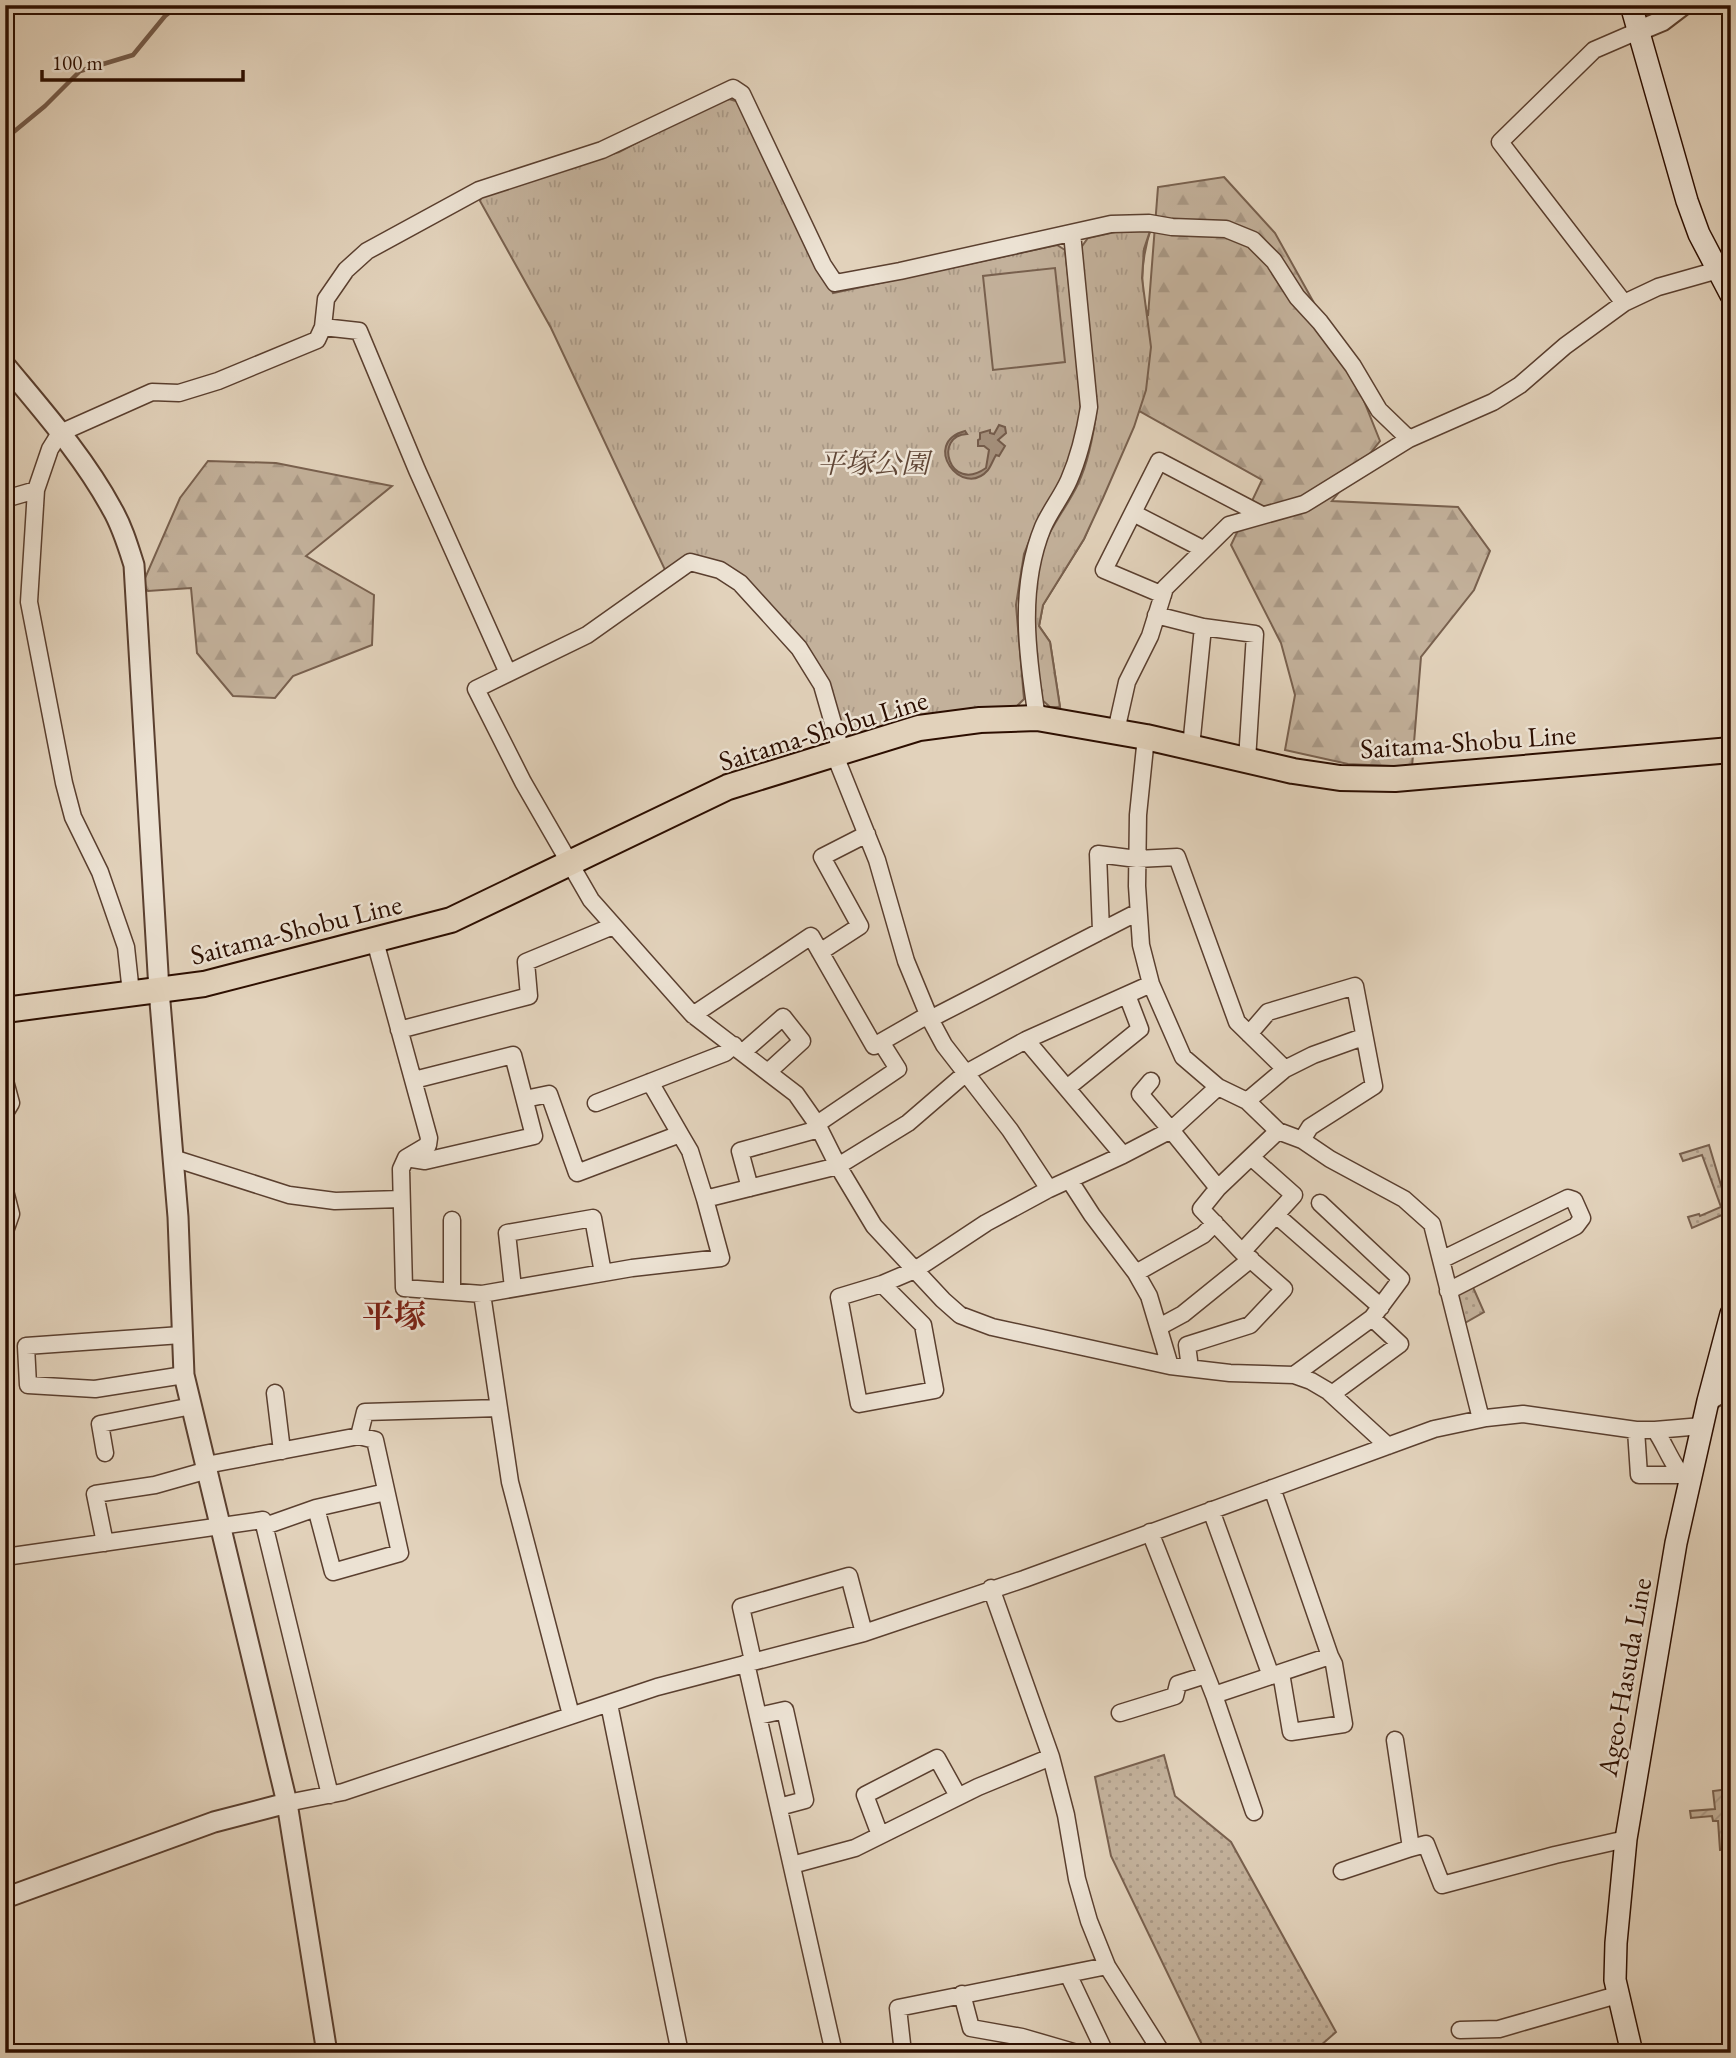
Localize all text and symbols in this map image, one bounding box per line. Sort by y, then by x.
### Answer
scale bar [42,38,243,82]
text: 100 m [52,49,103,76]
park label: 平塚公園 [817,445,933,481]
street label: Saitama-Shobu Line [714,681,932,779]
street label: Saitama-Shobu Line [1359,715,1577,767]
street label: Saitama-Shobu Line [187,885,406,973]
district label: 平塚 [362,1295,426,1337]
street label: Ageo-Hasuda Line [1589,1575,1659,1780]

